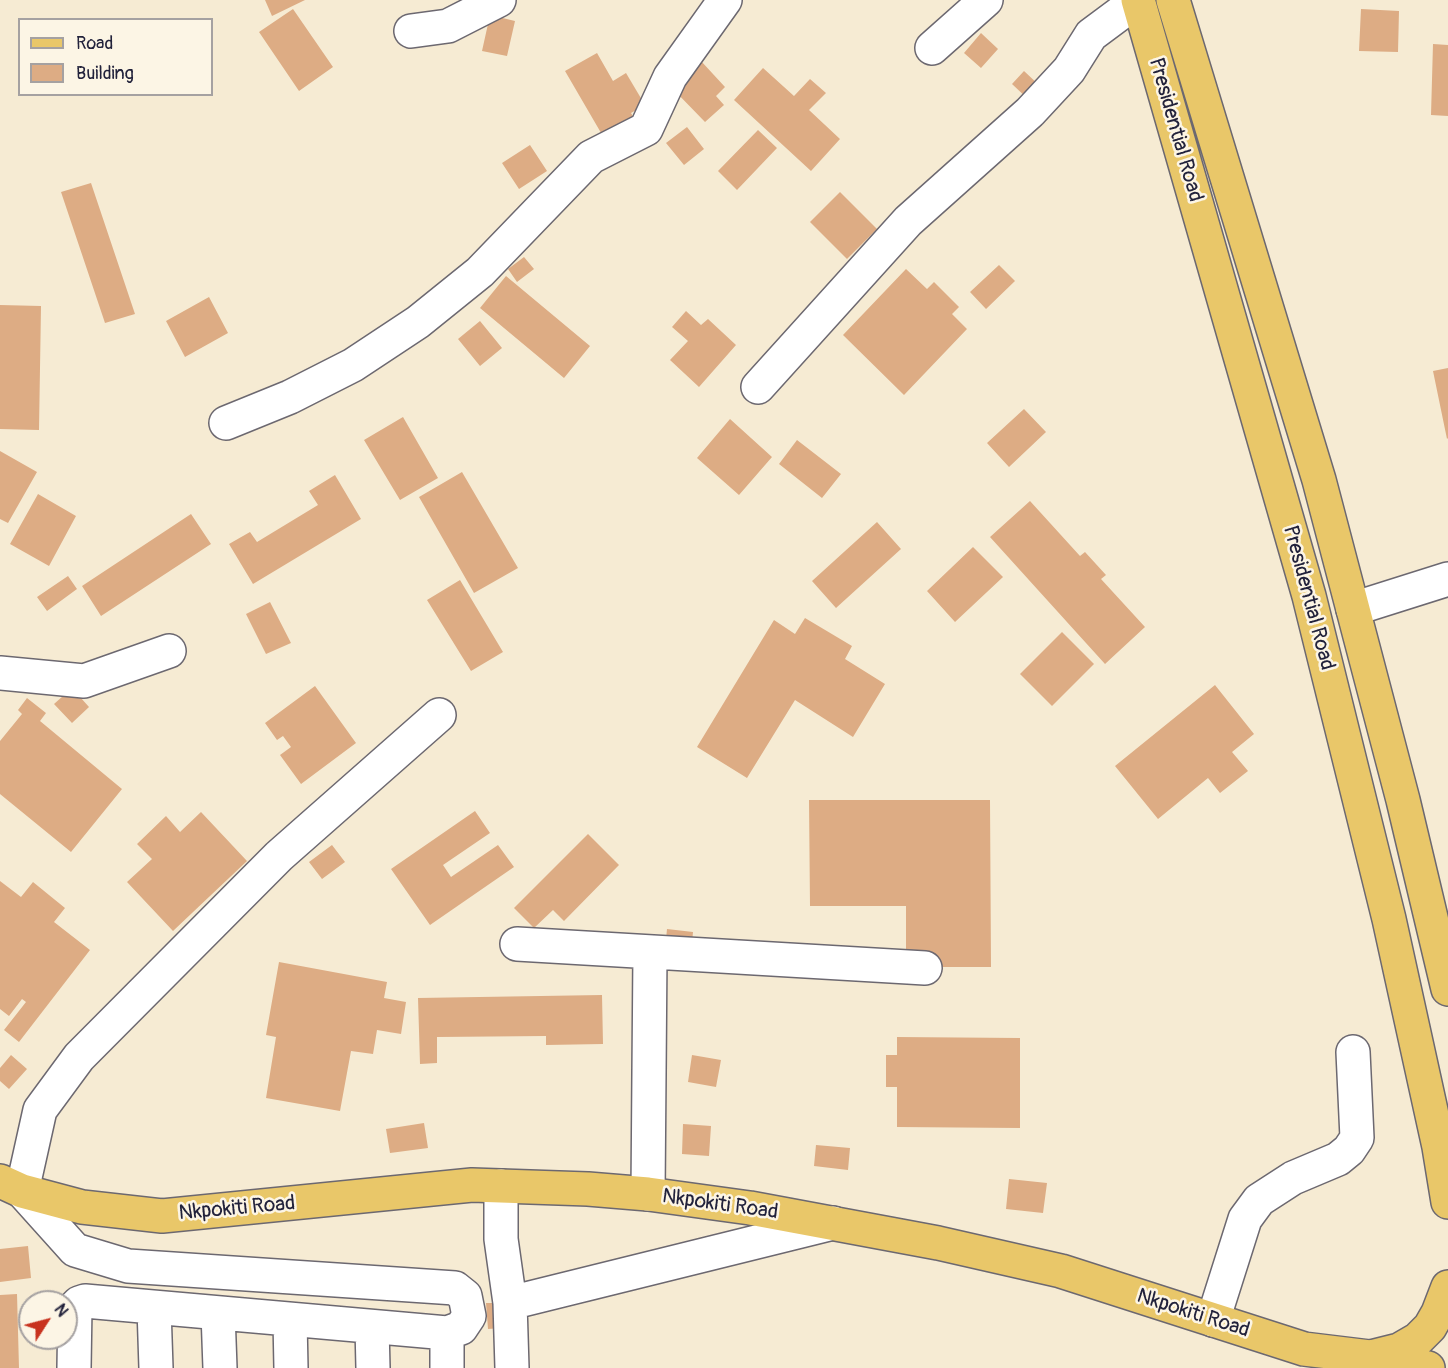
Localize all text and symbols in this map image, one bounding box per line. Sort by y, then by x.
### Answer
legend [18,18,213,96]
text: Road [76,32,113,55]
street label: Presidential Road [1142,55,1208,205]
text: Building [76,62,134,85]
street label: Presidential Road [1277,523,1339,673]
street label: Nkpokiti Road [660,1184,780,1226]
street label: Nkpokiti Road [178,1191,296,1227]
street label: Nkpokiti Road [1134,1284,1252,1344]
north arrow [18,1290,78,1350]
text: N [50,1300,72,1321]

